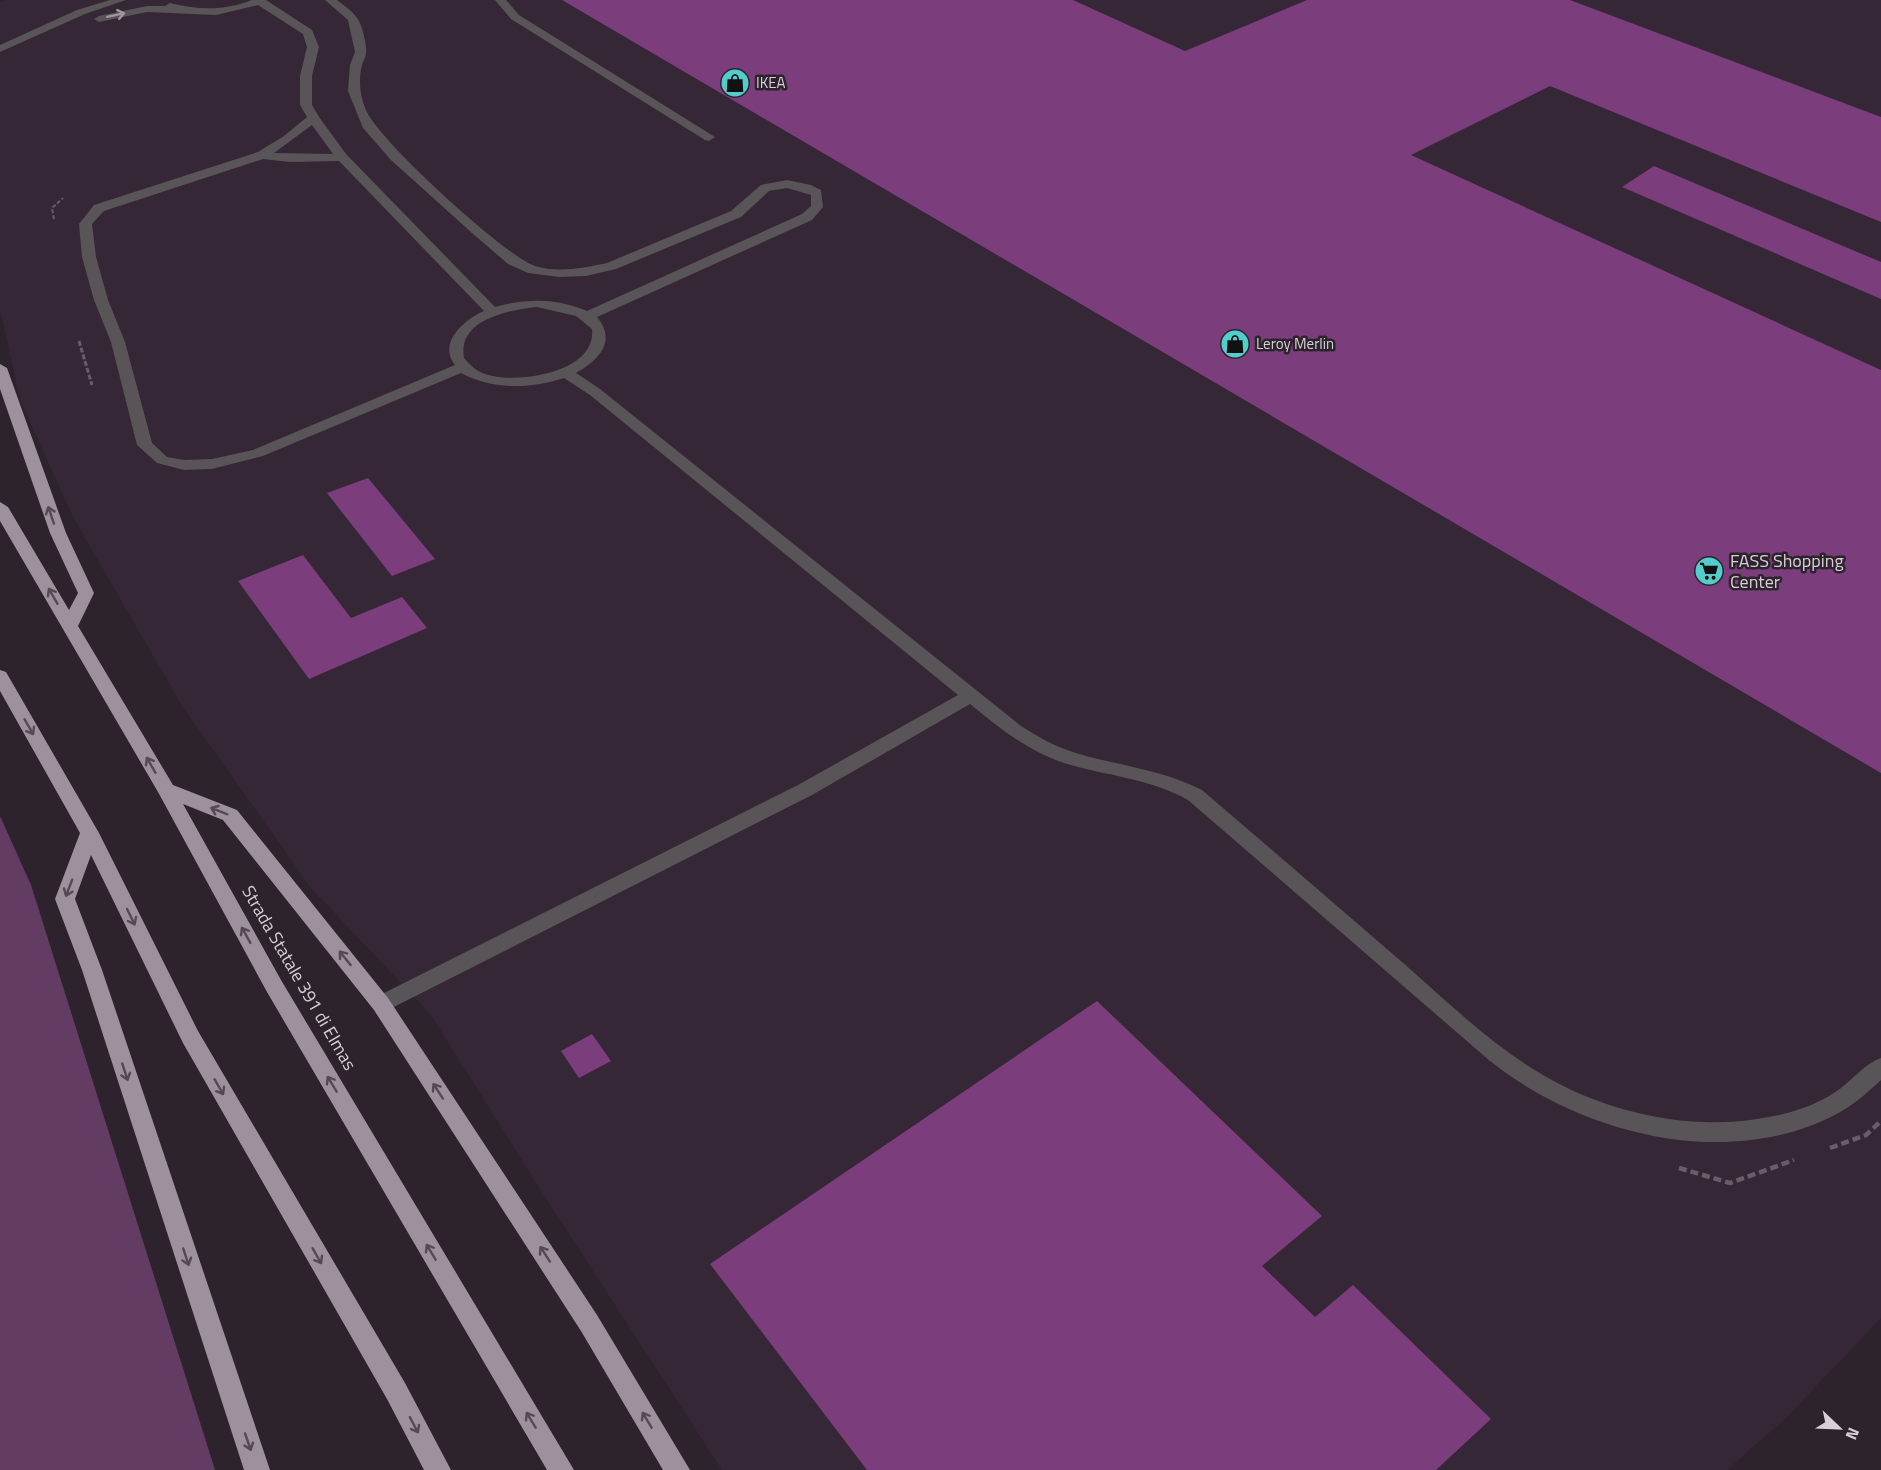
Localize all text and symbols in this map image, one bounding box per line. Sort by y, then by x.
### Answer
one-way arrow [106,8,125,20]
shop icon: IKEA [719,67,751,99]
place label: IKEA [756,71,786,94]
shop icon: Leroy Merlin [1219,328,1251,360]
place label: Leroy Merlin [1256,332,1334,355]
one-way arrow [45,506,56,525]
place label: FASS Shopping Center [1730,547,1844,595]
supermarket icon: FASS Shopping Center [1693,555,1725,587]
one-way arrow [46,588,58,605]
one-way arrow [23,718,35,735]
one-way arrow [145,757,157,774]
one-way arrow [210,805,229,816]
one-way arrow [63,878,74,897]
street label: Strada Statale 391 di Elmas [235,880,363,1075]
one-way arrow [126,908,138,926]
one-way arrow [240,927,252,944]
one-way arrow [338,951,351,967]
one-way arrow [120,1062,131,1081]
one-way arrow [326,1076,338,1093]
one-way arrow [214,1078,226,1095]
one-way arrow [432,1082,445,1099]
one-way arrow [425,1244,437,1261]
one-way arrow [538,1246,550,1263]
one-way arrow [181,1247,192,1266]
one-way arrow [312,1247,324,1264]
north arrow [1809,1398,1869,1458]
one-way arrow [524,1412,536,1429]
one-way arrow [641,1412,653,1429]
one-way arrow [408,1416,420,1433]
text: N [1840,1424,1866,1444]
one-way arrow [243,1432,254,1451]

